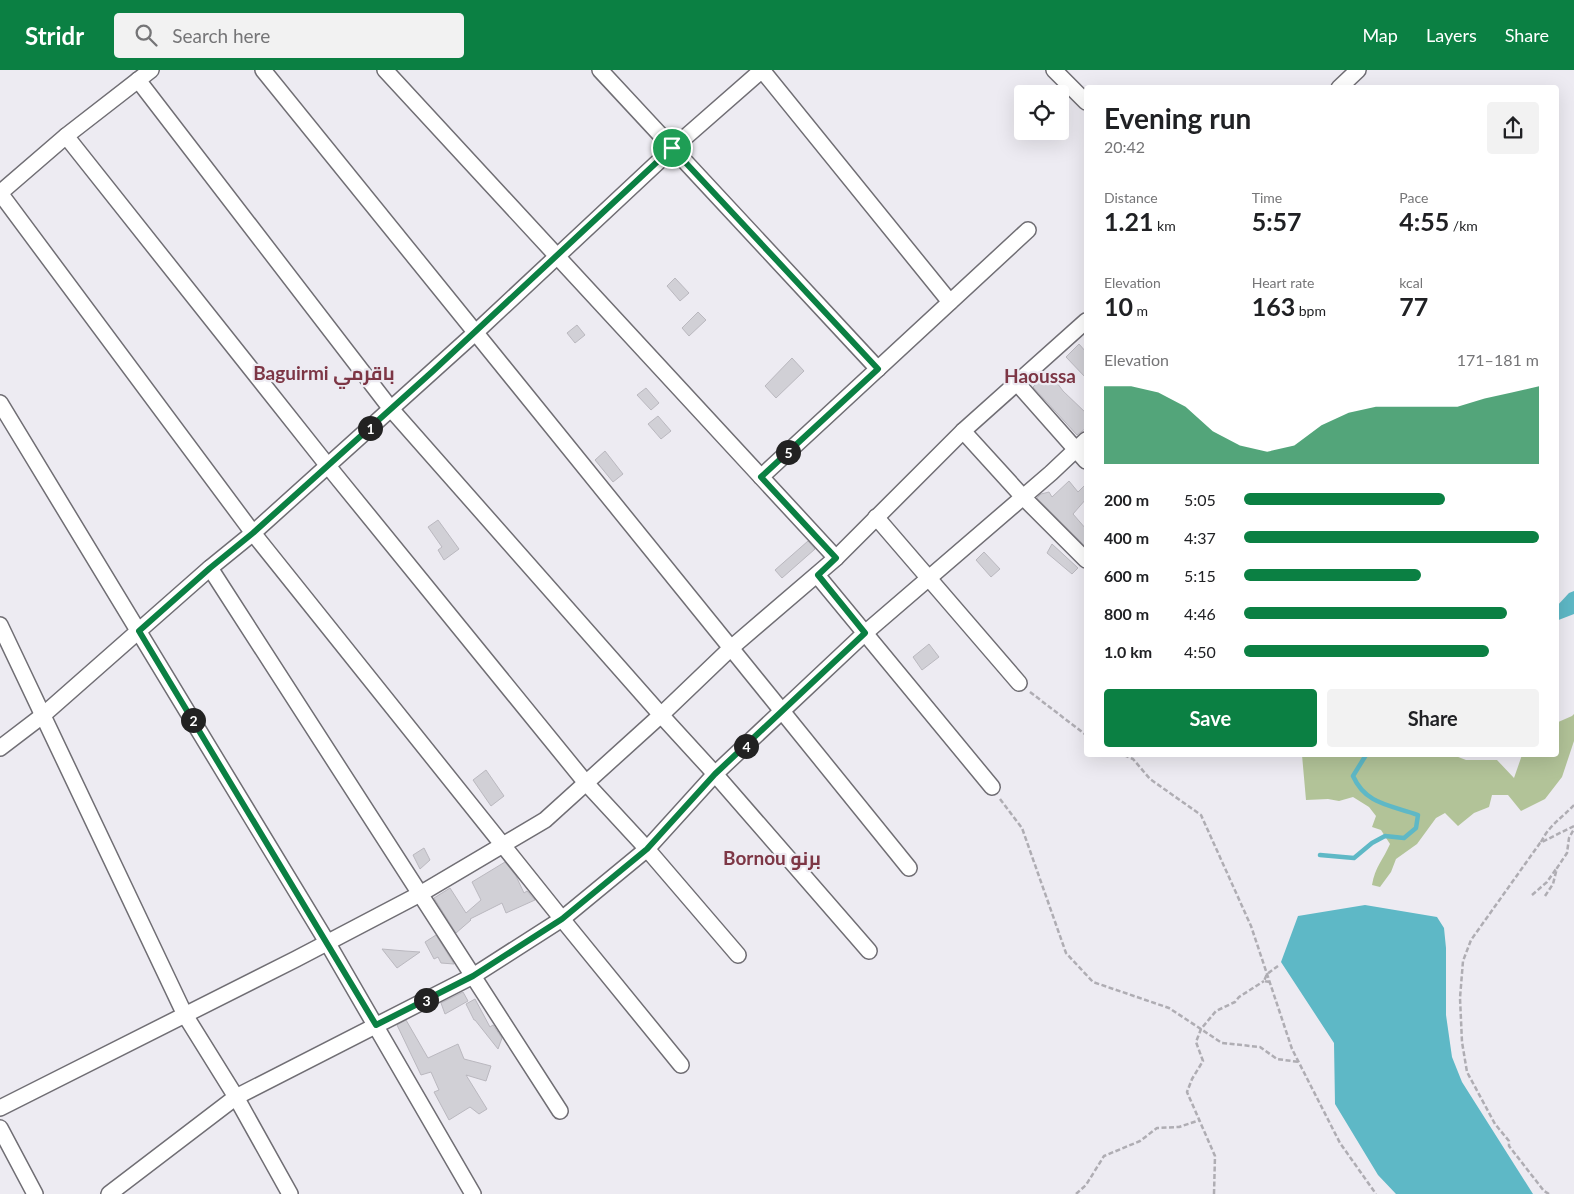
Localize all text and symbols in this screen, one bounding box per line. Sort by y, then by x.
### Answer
search box [114,13,464,58]
text: Stridr [25,21,84,50]
icon: search [132,21,160,49]
text: Search here [172,24,270,47]
text: Map [1362,24,1398,46]
text: Layers [1426,24,1477,46]
text: Share [1505,24,1549,46]
map controls [1014,85,1069,140]
button: locate [1014,85,1069,140]
text: Evening run [1104,101,1251,135]
button: share [1487,102,1539,154]
pin [651,127,693,169]
icon: arrive [658,134,686,162]
text: 20:42 [1104,137,1145,156]
text: Distance [1104,189,1158,206]
text: Time [1252,189,1282,206]
text: Pace [1399,189,1428,206]
text: 1.21 [1104,206,1153,236]
text: 5:57 [1252,206,1302,236]
text: 4:55 [1399,206,1449,236]
text: km [1153,217,1176,234]
text: /km [1449,217,1478,234]
text: Elevation [1104,274,1161,291]
text: Heart rate [1252,274,1314,291]
text: kcal [1399,274,1423,291]
text: 10 [1104,291,1133,321]
text: 163 [1252,291,1295,321]
text: 77 [1399,291,1428,321]
text: m [1133,302,1148,319]
text: bpm [1295,302,1326,319]
text: Elevation [1104,350,1169,369]
text: 171–181 m [1457,350,1539,369]
district label: Baguirmi باقرمي [253,361,395,389]
district label: Haoussa [1004,364,1076,387]
pin: 1 [358,416,382,440]
text: 1 [366,420,375,437]
pin: 5 [776,440,800,464]
text: 5 [784,444,793,461]
text: 200 m [1104,490,1149,509]
text: 5:05 [1184,490,1216,509]
text: 400 m [1104,528,1149,547]
text: 4:37 [1184,528,1216,547]
text: 600 m [1104,566,1149,585]
text: 5:15 [1184,566,1216,585]
text: 800 m [1104,604,1149,623]
text: 4:46 [1184,604,1216,623]
text: 1.0 km [1104,642,1152,661]
text: 4:50 [1184,642,1216,661]
button: Save [1104,689,1317,747]
button: Share [1327,689,1539,747]
pin: 2 [180,708,206,732]
text: 2 [189,712,198,729]
pin: 4 [734,734,758,758]
text: 4 [742,738,751,755]
district label: Bornou برنو [723,846,821,870]
pin: 3 [414,988,438,1012]
text: 3 [422,992,431,1009]

